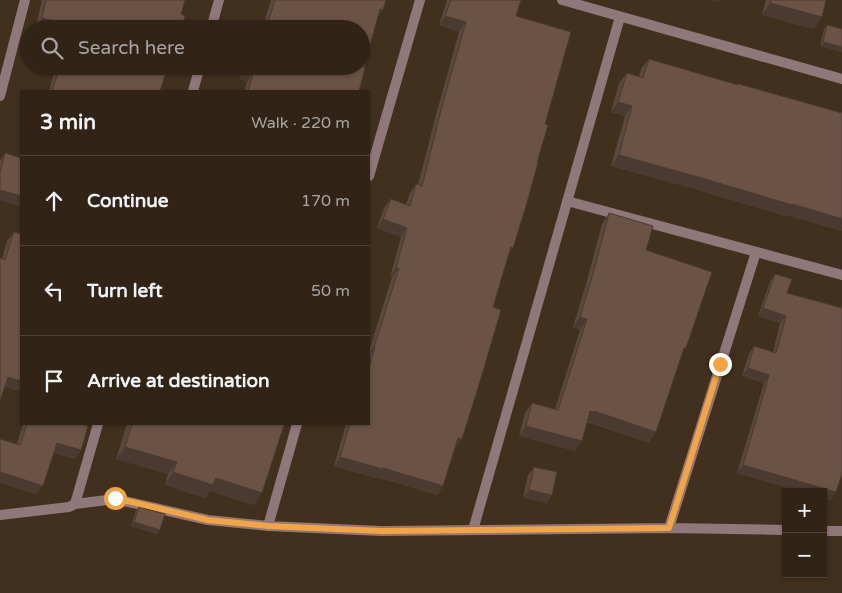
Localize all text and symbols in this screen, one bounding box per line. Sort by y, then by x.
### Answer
search box [20,20,370,75]
icon: search [38,34,66,62]
text: Search here [78,37,185,59]
text: 3 min [40,110,96,135]
text: Walk · 220 m [251,113,350,133]
icon: ahead [40,187,68,215]
text: Continue [87,190,169,212]
text: 170 m [301,191,350,211]
icon: left [40,277,68,305]
text: Turn left [87,280,163,302]
text: 50 m [311,281,350,301]
route end [709,353,732,376]
icon: arrive [40,367,68,395]
text: Arrive at destination [87,370,270,392]
route start [104,487,127,510]
map controls [782,488,827,578]
button: + [782,488,827,533]
button: − [782,533,827,578]

